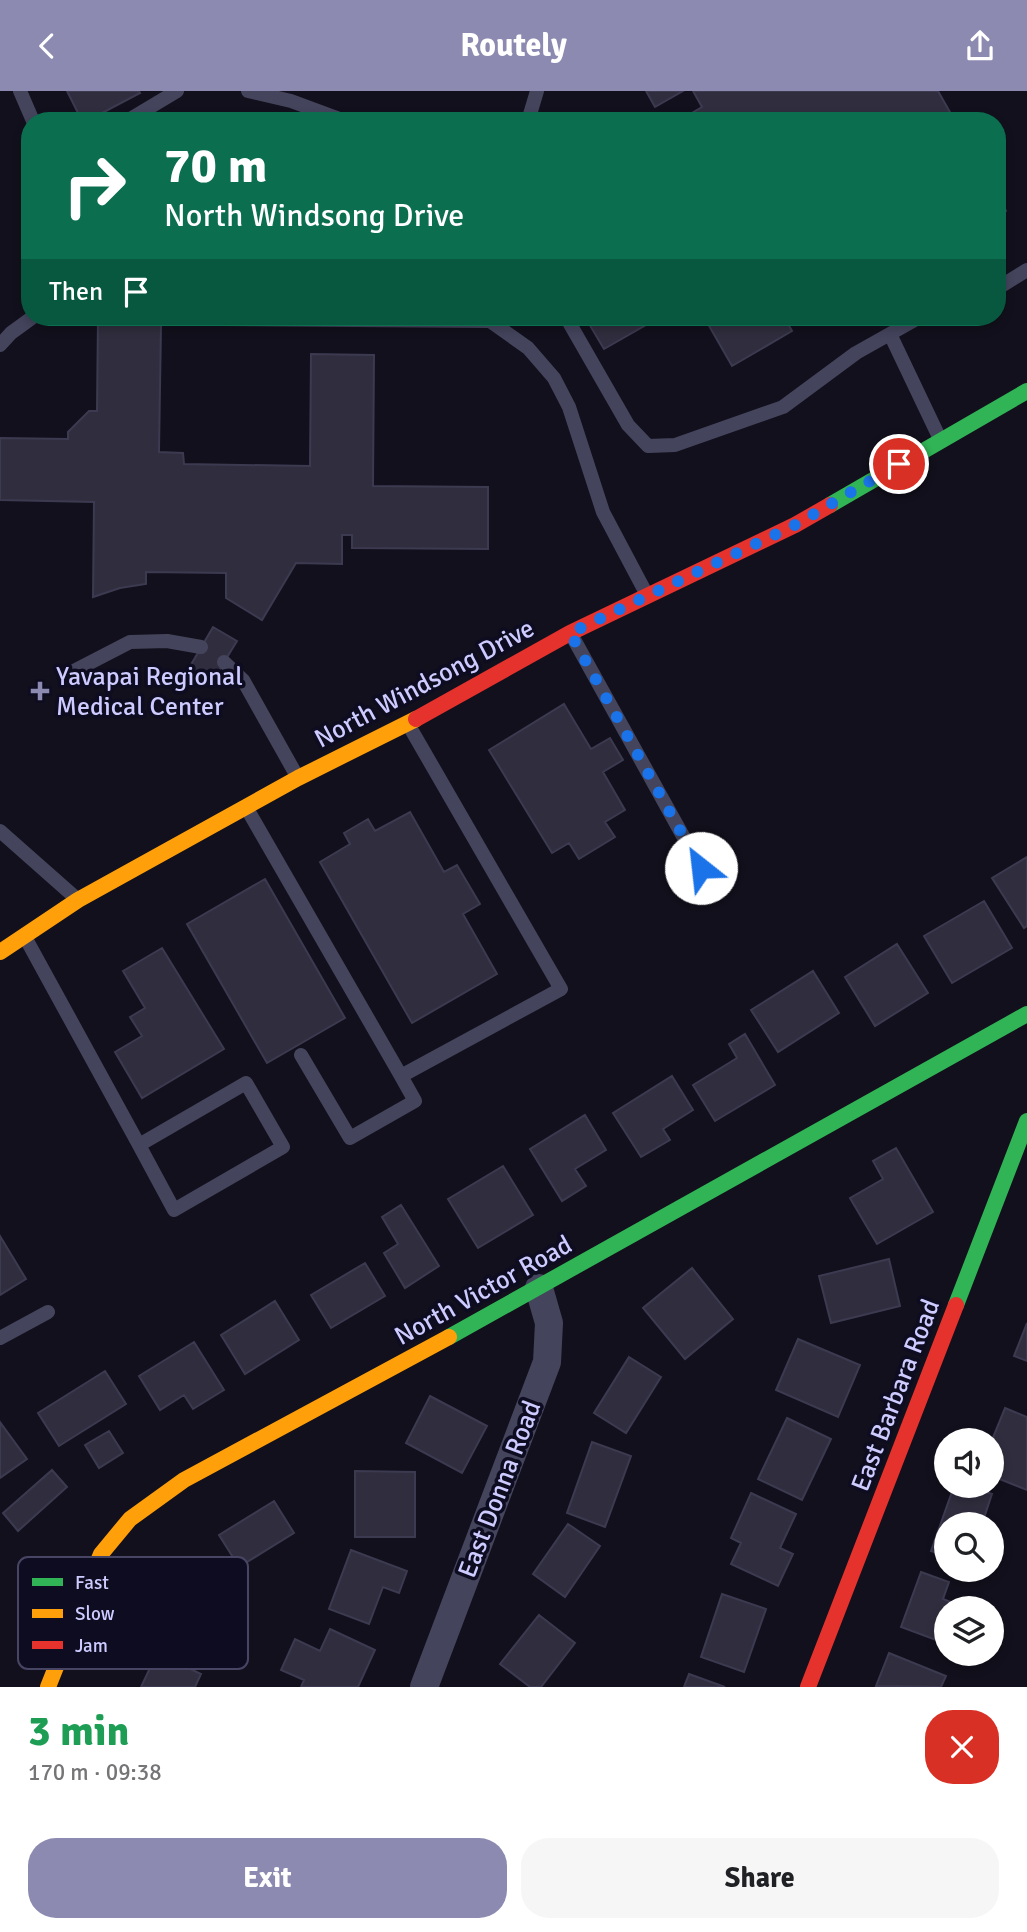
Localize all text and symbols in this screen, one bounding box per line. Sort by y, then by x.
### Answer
text: Routely [460,26,567,65]
icon: back [28,27,66,65]
icon: share [961,27,999,65]
text: 70 m [164,136,267,196]
icon: right [49,140,140,231]
text: North Windsong Drive [164,196,464,235]
icon: arrive [117,273,155,311]
text: Then [49,276,103,308]
pin [869,434,929,494]
icon: arrive [880,445,918,483]
street label: North Windsong Drive [309,612,540,755]
place label: Yavapai Regional Medical Center [56,661,243,723]
marker: Yavapai Regional Medical Center [30,681,50,701]
position arrow [664,831,738,905]
street label: North Victor Road [389,1229,578,1353]
street label: East Barbara Road [845,1295,947,1496]
street label: East Donna Road [451,1396,548,1582]
map controls [934,1428,1004,1666]
button: sound [934,1428,1004,1498]
button: search [934,1512,1004,1582]
legend [18,1557,248,1669]
text: Fast [75,1571,109,1595]
button: layers [934,1596,1004,1666]
text: Slow [75,1602,115,1626]
text: Jam [75,1634,108,1658]
text: 3 min [28,1706,129,1757]
button: close [925,1710,999,1784]
text: 170 m · 09:38 [28,1758,162,1787]
button: Exit [28,1838,507,1918]
button: Share [521,1838,999,1918]

